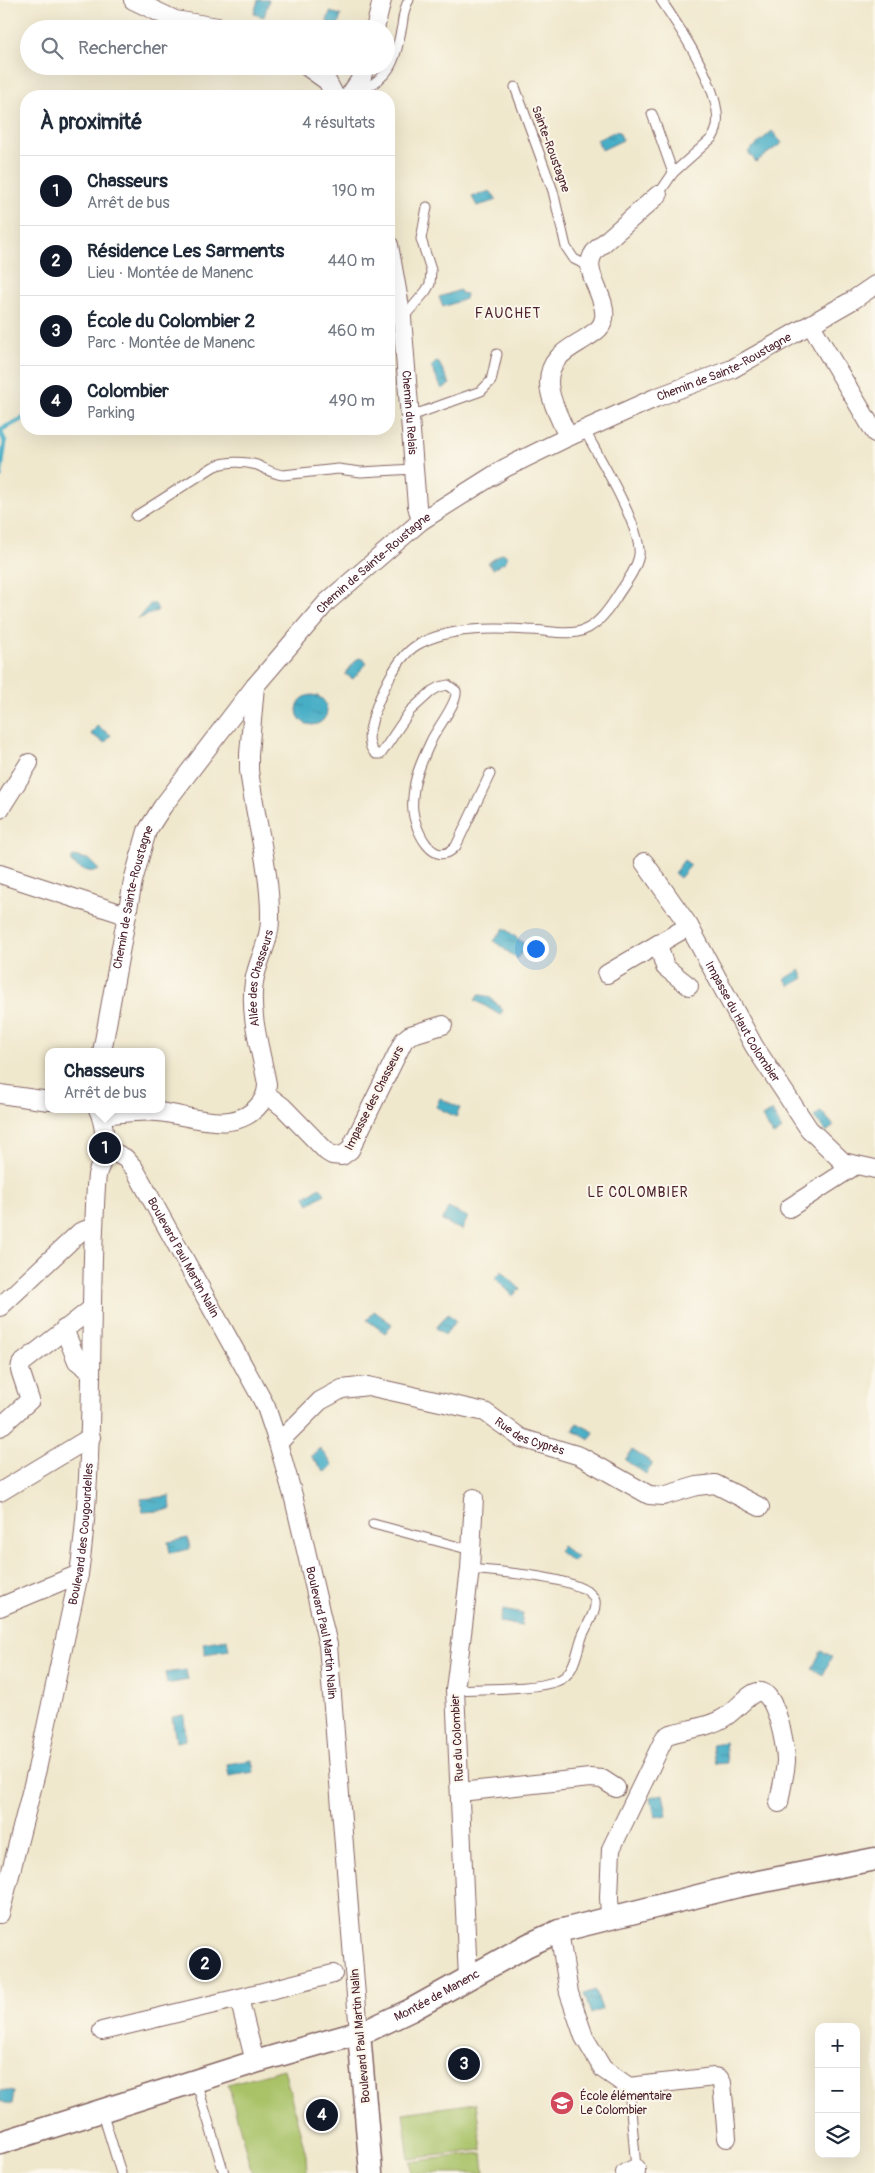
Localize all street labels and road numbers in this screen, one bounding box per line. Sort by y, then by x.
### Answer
street label: Sainte-Roustagne [528,104,573,195]
street label: Chemin de Sainte-Roustagne [655,330,794,405]
street label: Chemin du Relais [398,370,420,456]
street label: Chemin de Sainte-Roustagne [313,510,434,617]
street label: Chemin de Sainte-Roustagne [110,822,157,970]
street label: Allée des Chasseurs [246,928,277,1028]
street label: Impasse du Haut Colombier [702,959,783,1086]
street label: Impasse des Chasseurs [342,1043,408,1153]
street label: Boulevard Paul Martin Nalin [144,1195,222,1320]
street label: Rue des Cyprès [491,1414,567,1459]
street label: Boulevard des Cougourdelles [65,1462,97,1607]
street label: Boulevard Paul Martin Nalin [302,1565,339,1700]
street label: Rue du Colombier [448,1693,467,1782]
street label: Montée de Manenc [392,1966,482,2025]
street label: Boulevard Paul Martin Nalin [347,1968,374,2104]

